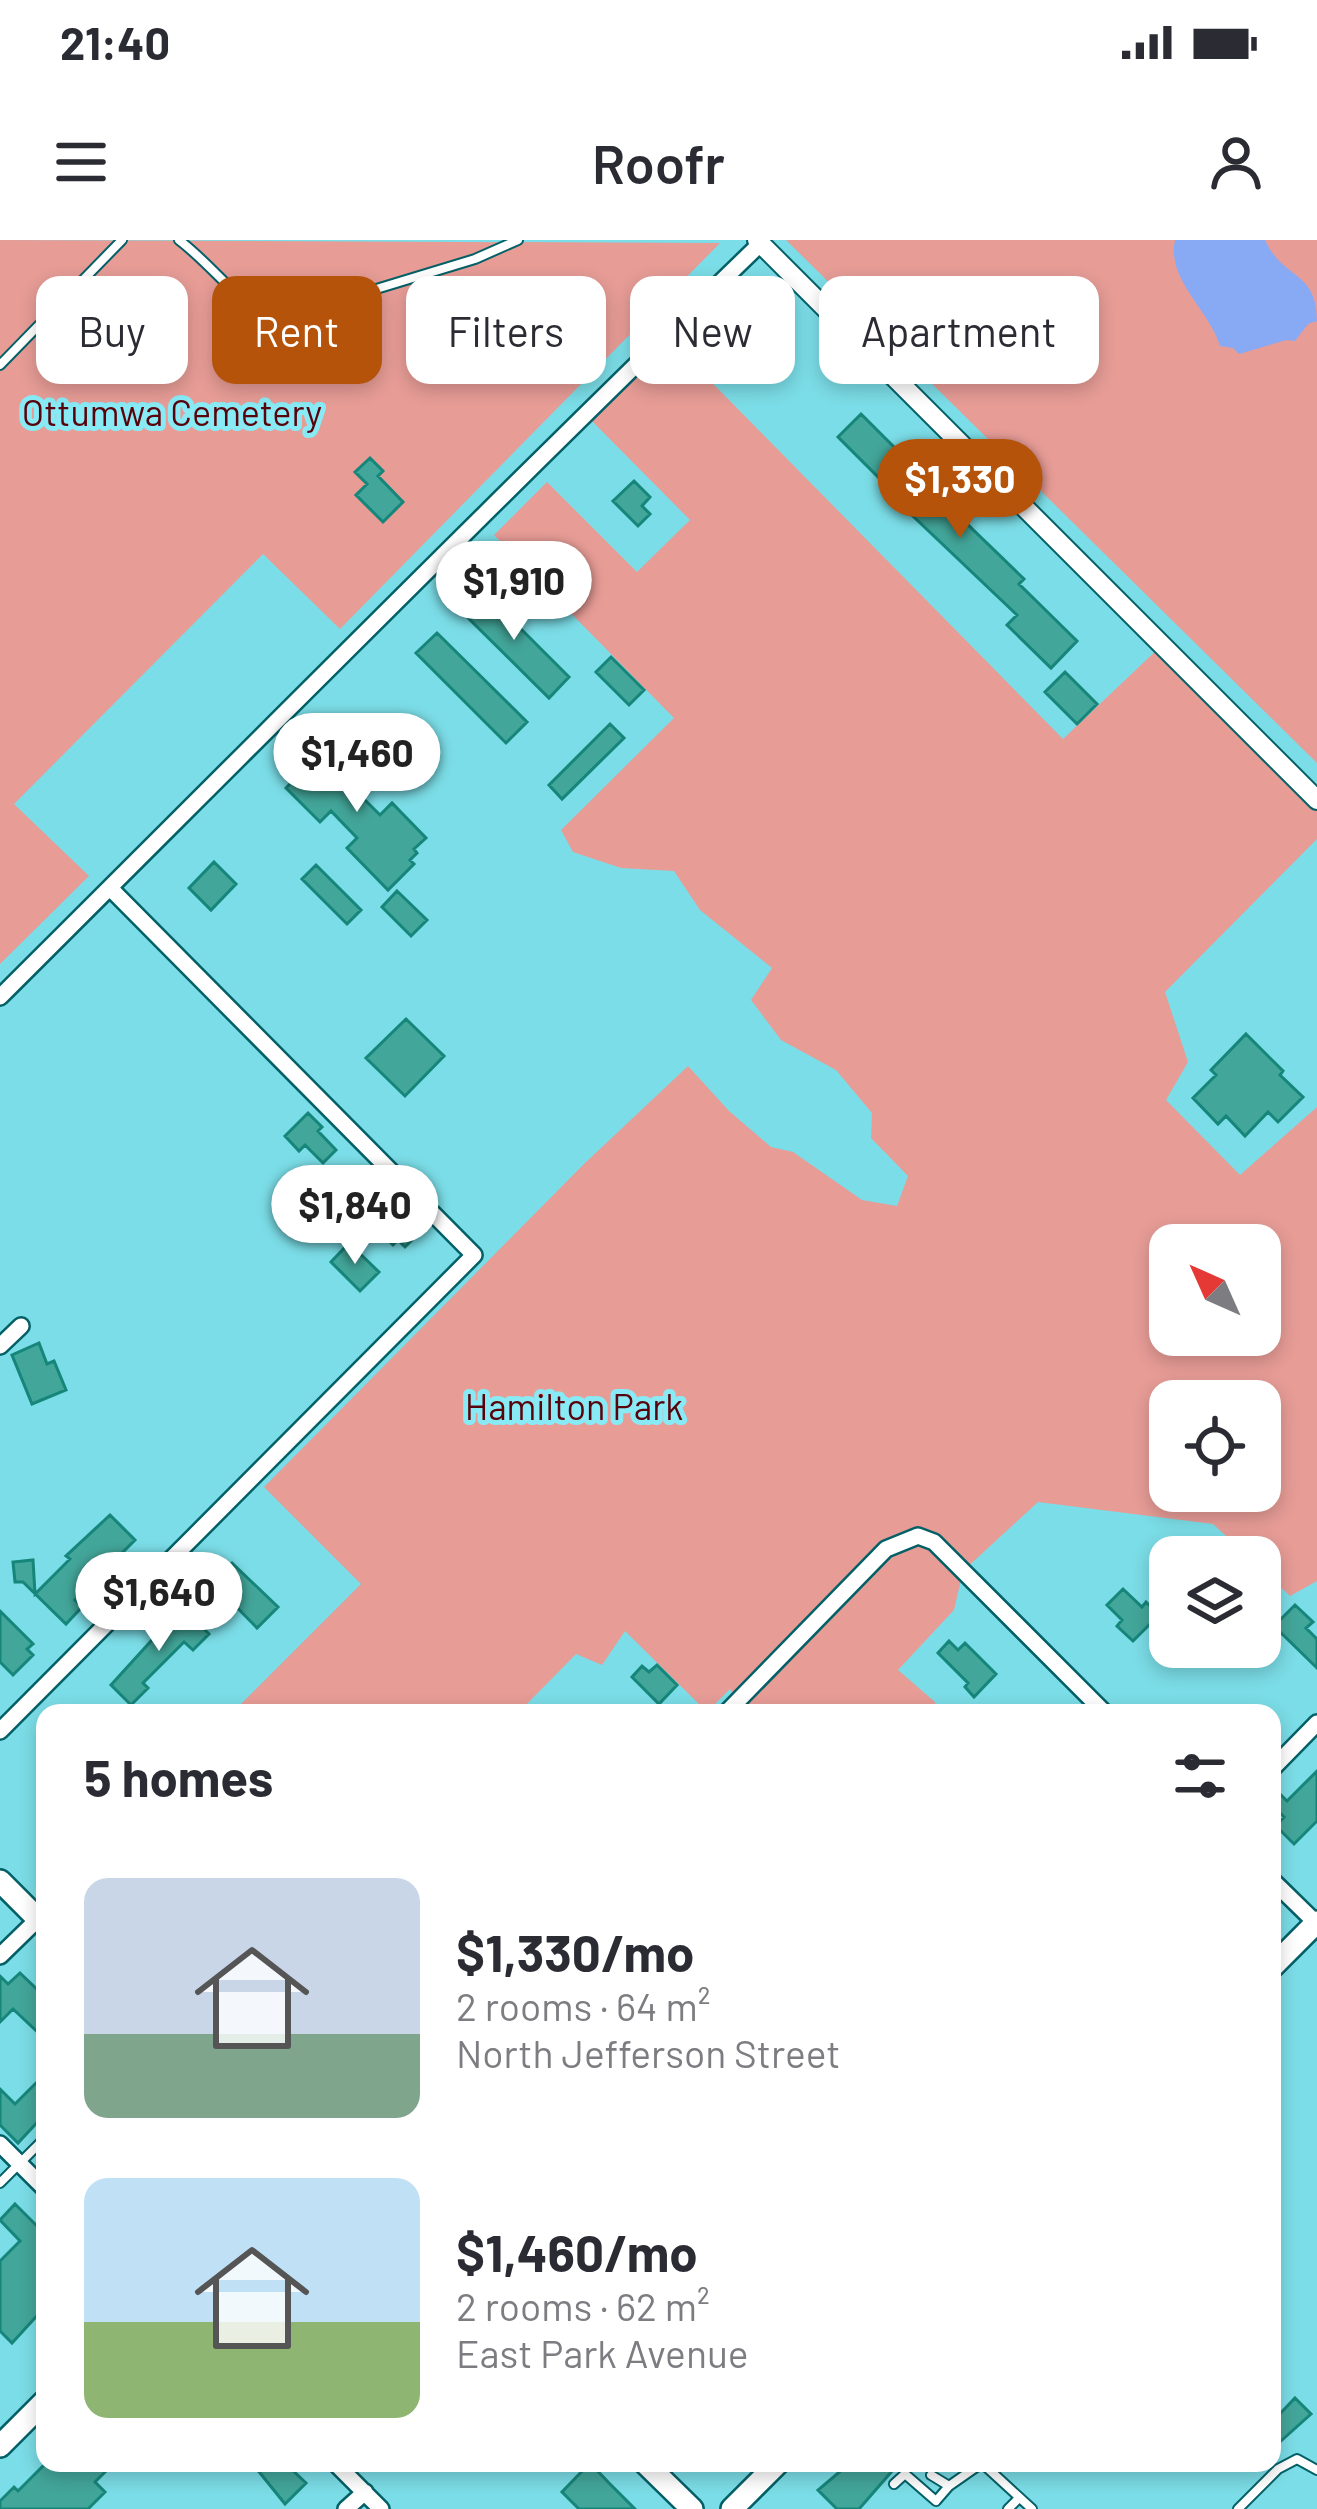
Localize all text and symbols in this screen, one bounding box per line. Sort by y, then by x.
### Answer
text: 21:40 [60,15,170,69]
icon: menu [48,129,114,195]
icon: person [1203,129,1269,195]
text: Roofr [592,130,725,195]
chip: Buy [36,276,188,384]
chip: Rent [212,276,382,384]
chip: Filters [406,276,606,384]
chip: New [630,276,795,384]
chip: Apartment [819,276,1099,384]
park label: Ottumwa Cemetery [22,390,322,433]
pin: $1,330 [862,439,1058,541]
text: $1,330 [905,454,1015,501]
pin: $1,910 [416,541,612,643]
text: $1,910 [463,556,565,603]
pin: $1,460 [259,713,455,815]
text: $1,460 [300,728,414,775]
pin: $1,840 [257,1165,453,1267]
text: $1,840 [298,1180,412,1227]
north arrow [1149,1224,1281,1356]
map controls [1149,1224,1281,1668]
button: locate [1149,1380,1281,1512]
park label: Hamilton Park [465,1384,683,1427]
button: layers [1149,1536,1281,1668]
pin: $1,640 [61,1552,257,1654]
text: $1,640 [102,1567,216,1614]
icon: filters [1167,1743,1233,1809]
text: 5 homes [84,1746,273,1807]
text: $1,330/mo [456,1921,694,1982]
icon: home [180,1926,324,2070]
text: 2 rooms · 64 m² [456,1982,710,2029]
text: North Jefferson Street [456,2029,841,2076]
text: $1,460/mo [456,2221,698,2282]
icon: home [180,2226,324,2370]
text: 2 rooms · 62 m² [456,2282,710,2329]
text: East Park Avenue [456,2329,749,2376]

